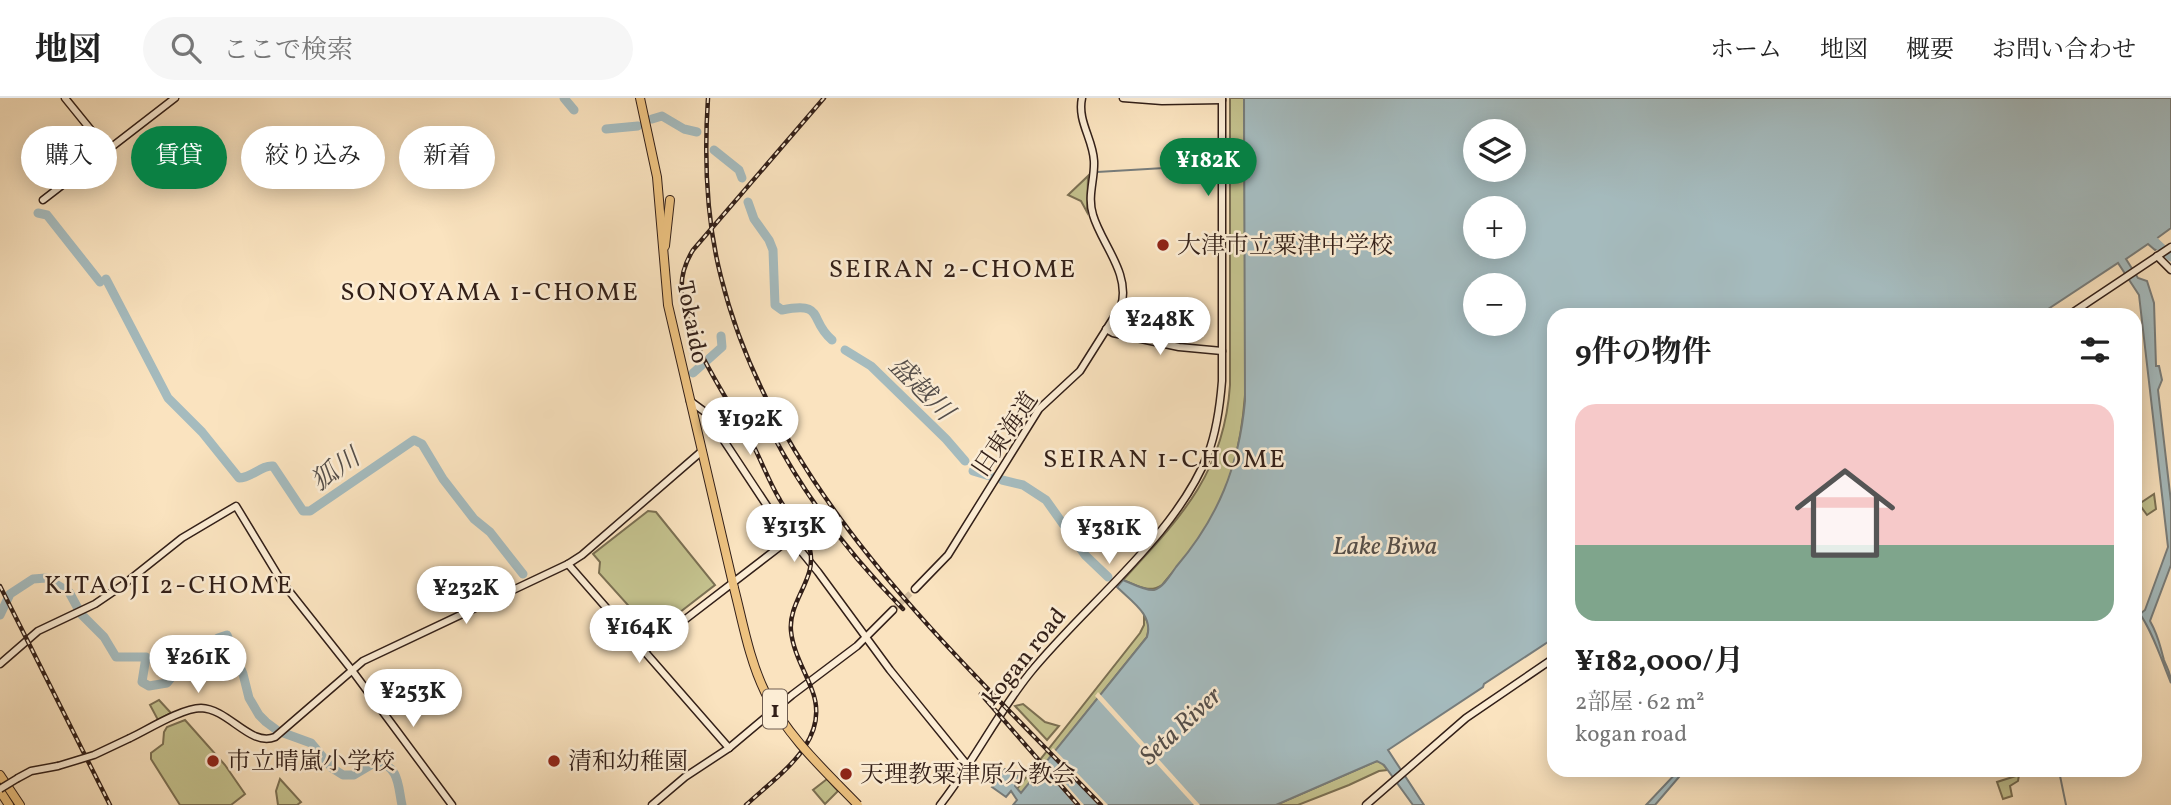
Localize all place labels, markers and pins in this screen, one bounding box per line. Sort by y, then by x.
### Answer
pin: ¥182K [1159,139,1257,198]
place label: 大津市立粟津中学校 [1177,230,1393,264]
marker: 大津市立粟津中学校 [1155,237,1171,253]
pin: ¥248K [1111,298,1209,357]
pin: ¥192K [701,398,799,457]
pin: ¥313K [745,504,843,564]
pin: ¥381K [1060,506,1158,566]
pin: ¥232K [417,566,515,626]
pin: ¥164K [590,606,688,665]
pin: ¥261K [149,636,247,695]
pin: ¥253K [364,670,462,729]
place label: 市立晴嵐小学校 [227,746,395,780]
place label: 清和幼稚園 [568,746,688,780]
marker: 市立晴嵐小学校 [205,753,221,769]
marker: 清和幼稚園 [546,753,562,769]
place label: 天理教粟津原分教会 [860,759,1076,793]
marker: 天理教粟津原分教会 [838,766,854,782]

